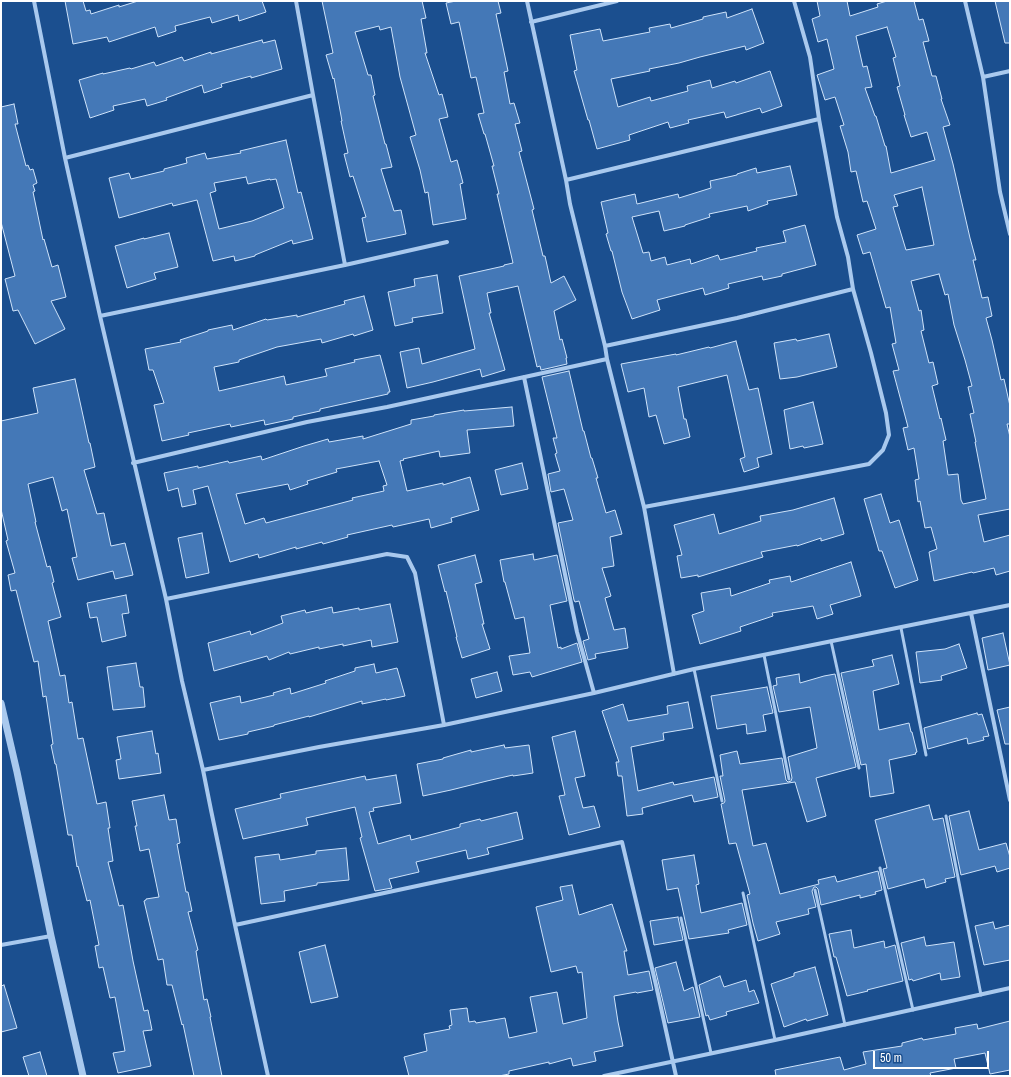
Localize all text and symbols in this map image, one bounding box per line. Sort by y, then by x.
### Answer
scale bar [875,1043,991,1069]
text: 50 m [880,1050,902,1066]

